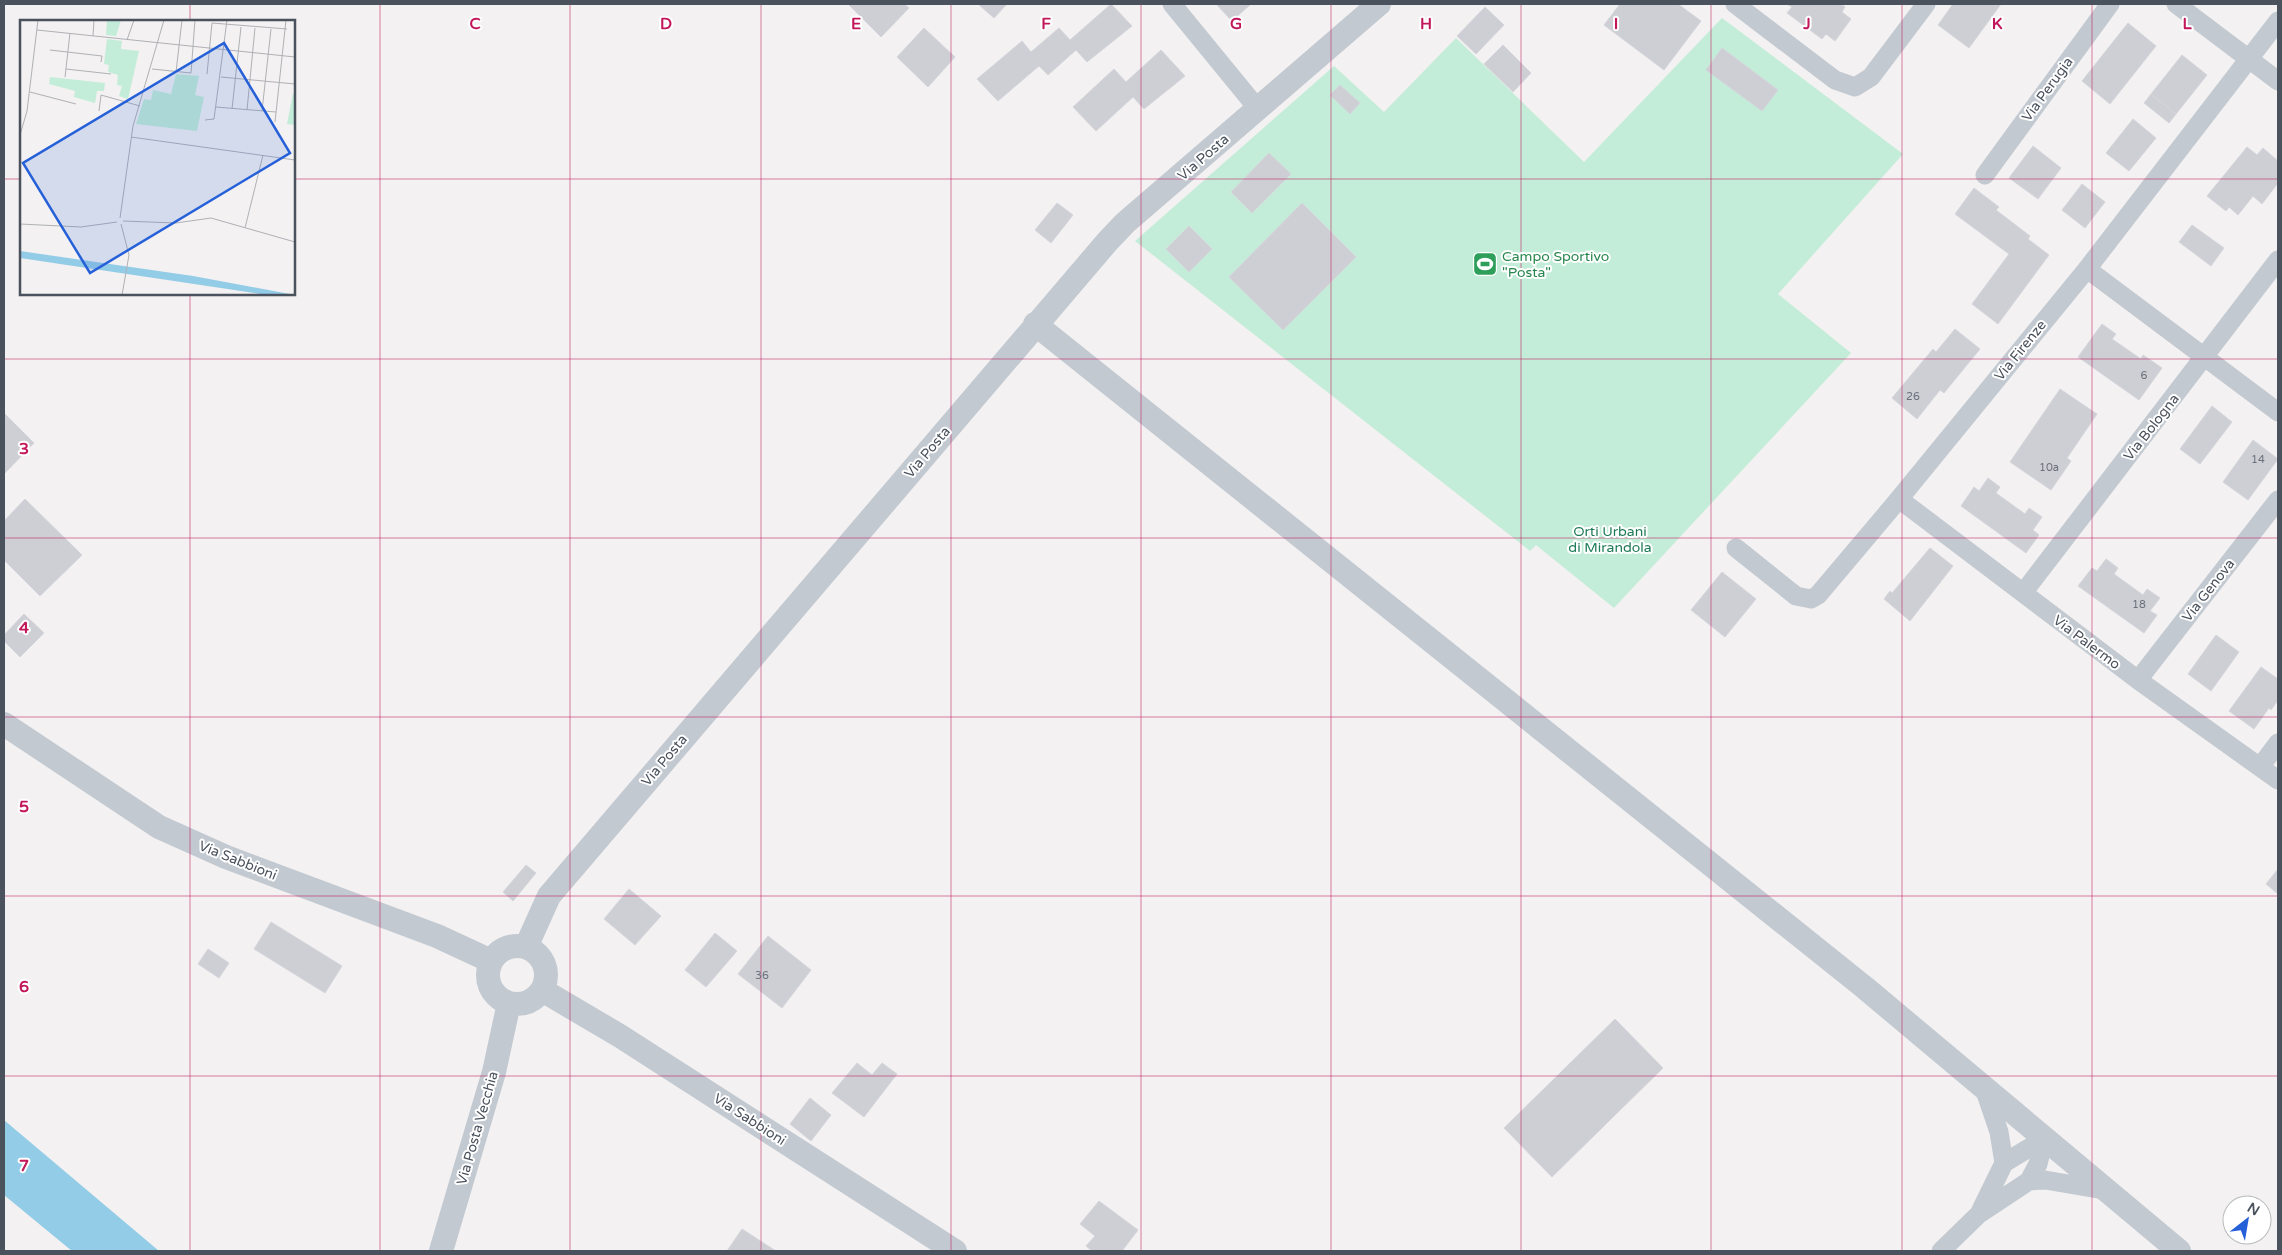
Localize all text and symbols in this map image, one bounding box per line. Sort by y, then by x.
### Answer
text: C [469,14,481,34]
text: D [660,14,672,34]
text: E [851,14,861,34]
text: F [1041,14,1051,34]
text: G [1230,14,1242,34]
text: H [1420,14,1432,34]
text: I [1614,14,1618,34]
text: J [1802,14,1811,34]
text: K [1992,14,2003,34]
text: L [2182,14,2192,34]
inset map [20,20,295,295]
street label: Via Perugia [2018,54,2077,125]
street label: Via Posta [1174,131,1232,184]
place label: Campo Sportivo "Posta" [1502,248,1609,281]
sports icon: Campo Sportivo "Posta" [1472,251,1498,277]
street label: Via Firenze [1991,317,2050,384]
house number: 6 [2141,369,2148,382]
house number: 26 [1906,390,1920,403]
street label: Via Bologna [2120,391,2183,464]
street label: Via Posta [901,423,954,482]
text: 3 [19,439,29,459]
house number: 14 [2251,453,2265,466]
house number: 10a [2039,461,2059,474]
park label: Orti Urbani di Mirandola [1568,523,1652,556]
street label: Via Genova [2179,555,2238,625]
house number: 18 [2132,598,2146,611]
street label: Via Palermo [2050,612,2124,673]
text: 4 [19,618,29,638]
street label: Via Posta [638,731,691,790]
text: 5 [19,797,29,817]
street label: Via Sabbioni [196,837,279,884]
house number: 36 [755,969,769,982]
text: 6 [19,977,29,997]
street label: Via Posta Vecchia [453,1069,502,1187]
street label: Via Sabbioni [710,1090,789,1149]
text: 7 [19,1156,29,1176]
north arrow [2222,1195,2272,1245]
text: N [2244,1199,2263,1219]

